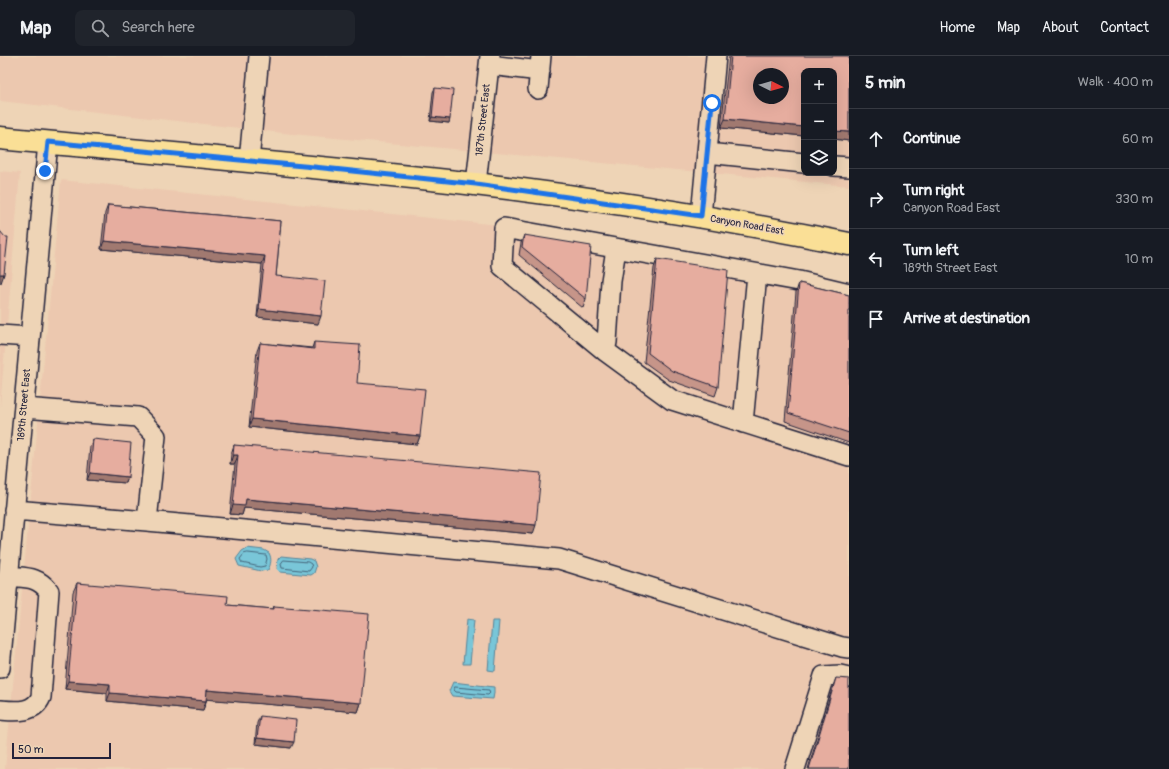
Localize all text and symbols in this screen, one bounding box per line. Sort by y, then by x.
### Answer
search box [75,10,355,46]
text: Map [20,16,51,40]
icon: search [89,17,111,39]
text: Search here [121,18,195,37]
text: Home [940,19,975,36]
text: Map [997,19,1020,36]
text: About [1042,19,1078,36]
text: Contact [1100,19,1149,36]
north arrow [753,68,789,104]
map controls [801,68,837,176]
button: + [801,68,837,104]
text: 5 min [865,72,905,93]
text: Walk · 400 m [1078,74,1153,90]
street label: 187th Street East [473,82,493,157]
route start [703,94,721,112]
button: − [801,104,837,140]
icon: ahead [865,128,887,150]
text: Continue [903,129,961,148]
text: 60 m [1122,131,1153,147]
button: layers [801,140,837,176]
route end [36,162,54,180]
text: Turn right [903,181,964,200]
icon: right [865,188,887,210]
text: 330 m [1115,191,1153,207]
text: Canyon Road East [903,200,1000,216]
street label: Canyon Road East [709,213,786,238]
text: Turn left [903,241,959,260]
icon: left [865,248,887,270]
text: 10 m [1125,251,1153,267]
text: 189th Street East [903,260,997,276]
icon: arrive [865,308,887,330]
text: Arrive at destination [903,309,1030,328]
street label: 189th Street East [15,367,33,442]
scale bar [12,741,111,760]
text: 50 m [18,743,44,756]

